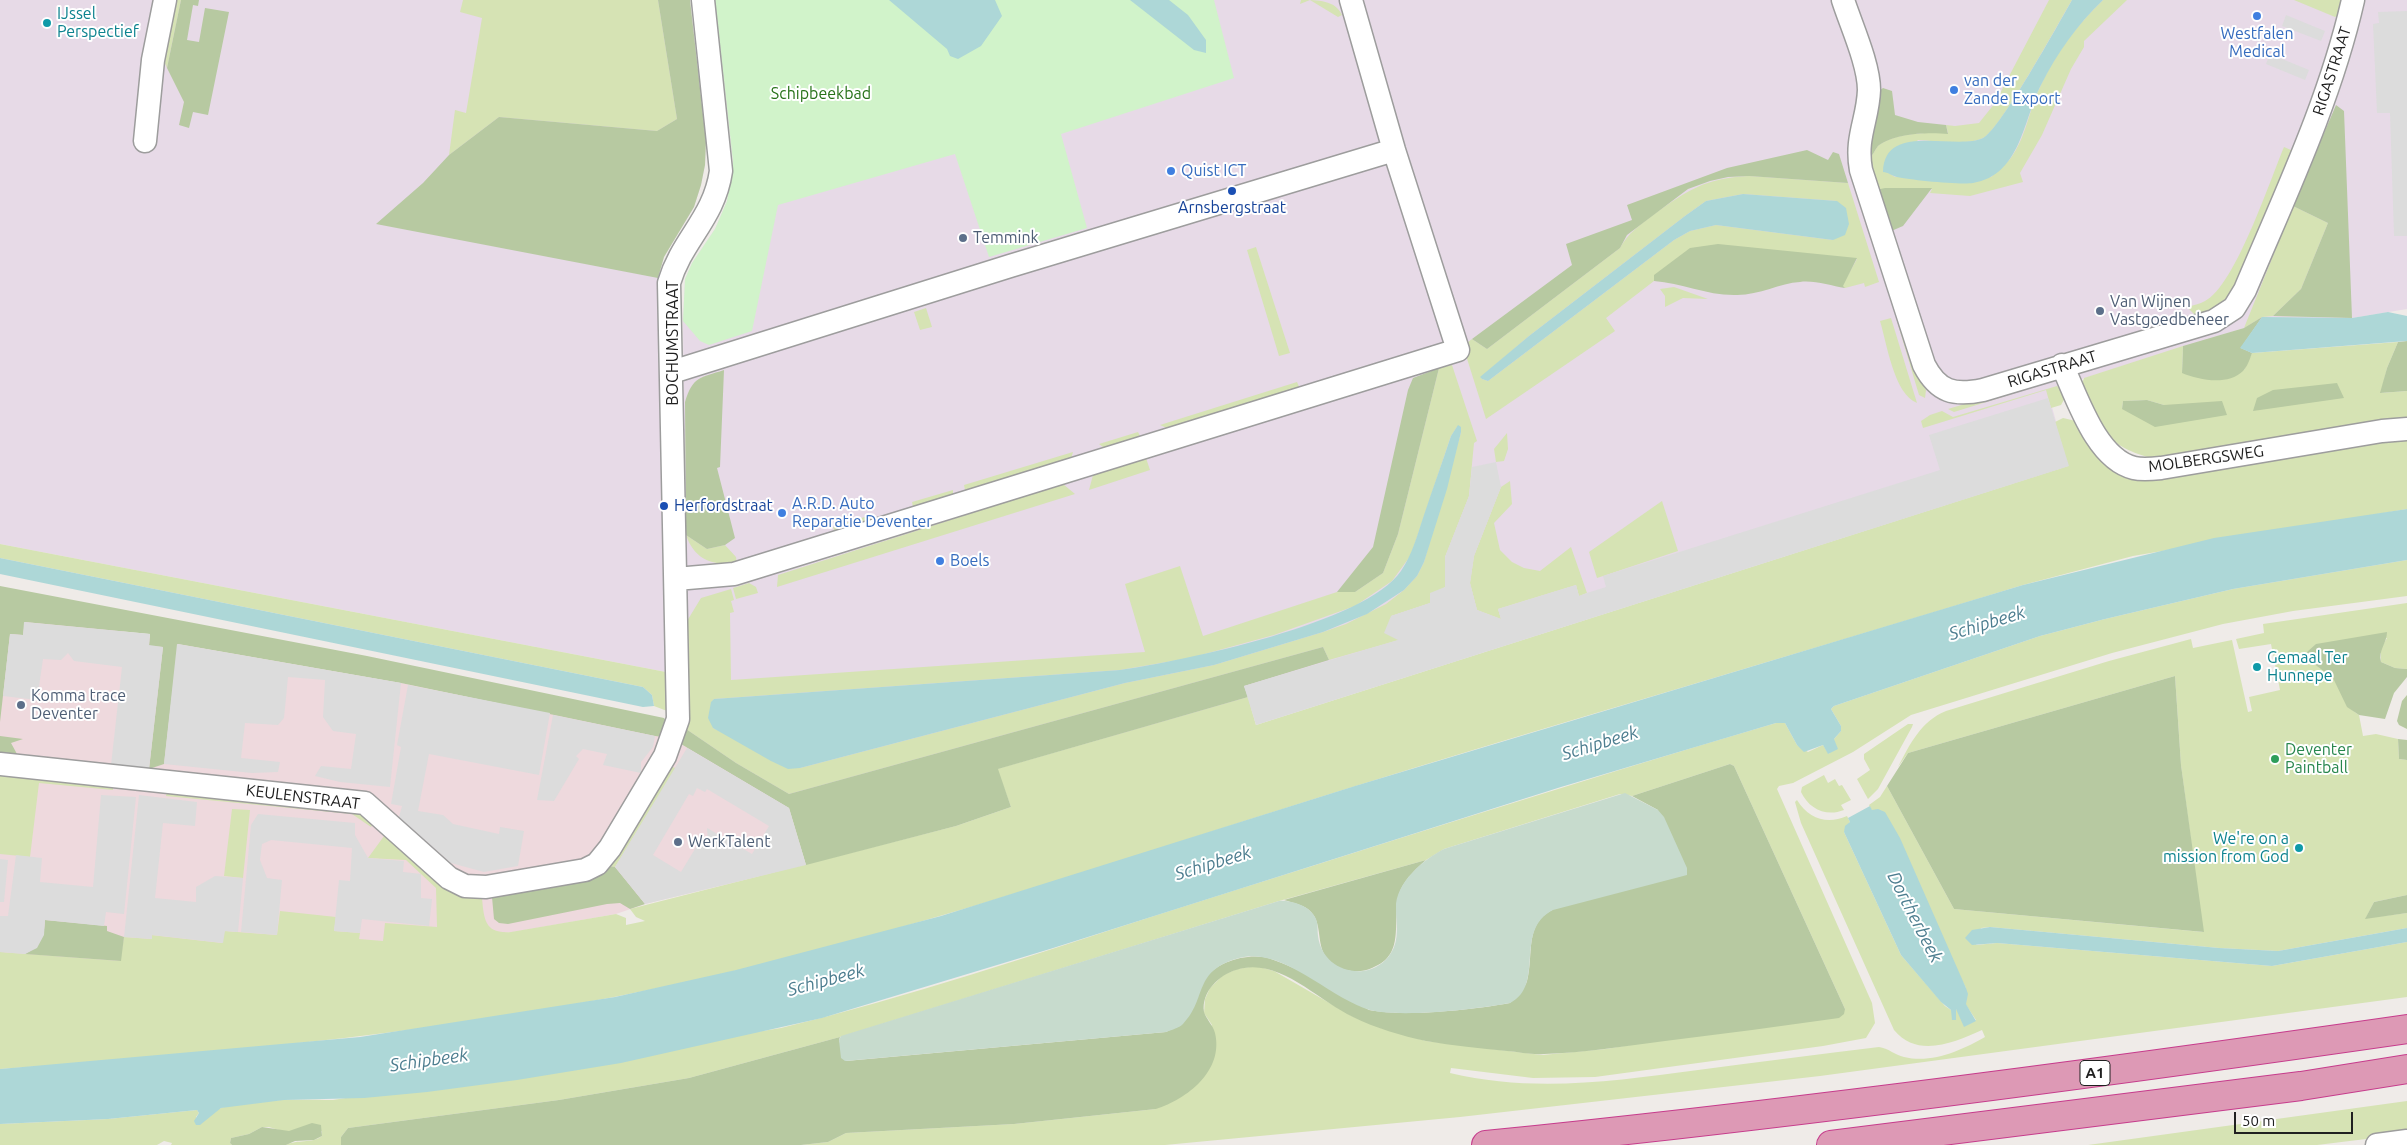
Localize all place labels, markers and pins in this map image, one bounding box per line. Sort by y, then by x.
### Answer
place label: IJssel Perspectief [57,4,139,42]
marker: Westfalen Medical [2251,10,2263,22]
marker: IJssel Perspectief [41,17,53,29]
place label: Westfalen Medical [2220,24,2294,62]
place label: van der Zande Export [1964,71,2061,109]
marker: van der Zande Export [1948,84,1960,96]
place label: Quist ICT [1181,161,1246,181]
marker: Quist ICT [1165,165,1177,177]
marker: Arnsbergstraat [1226,185,1238,197]
place label: Arnsbergstraat [1178,198,1286,218]
place label: Temmink [973,228,1039,248]
marker: Temmink [957,232,969,244]
place label: Van Wijnen Vastgoedbeheer [2110,292,2229,330]
marker: Van Wijnen Vastgoedbeheer [2094,305,2106,317]
place label: A.R.D. Auto Reparatie Deventer [792,494,932,532]
place label: Herfordstraat [674,496,773,516]
marker: Herfordstraat [658,500,670,512]
marker: A.R.D. Auto Reparatie Deventer [776,507,788,519]
place label: Boels [950,551,989,571]
marker: Boels [934,555,946,567]
place label: Gemaal Ter Hunnepe [2267,648,2348,686]
marker: Gemaal Ter Hunnepe [2251,661,2263,673]
place label: Komma trace Deventer [31,686,126,724]
marker: Komma trace Deventer [15,699,27,711]
place label: Deventer Paintball [2285,740,2352,778]
marker: Deventer Paintball [2269,753,2281,765]
place label: We're on a mission from God [2163,829,2289,867]
place label: WerkTalent [688,832,770,852]
marker: WerkTalent [672,836,684,848]
marker: We're on a mission from God [2293,842,2305,854]

